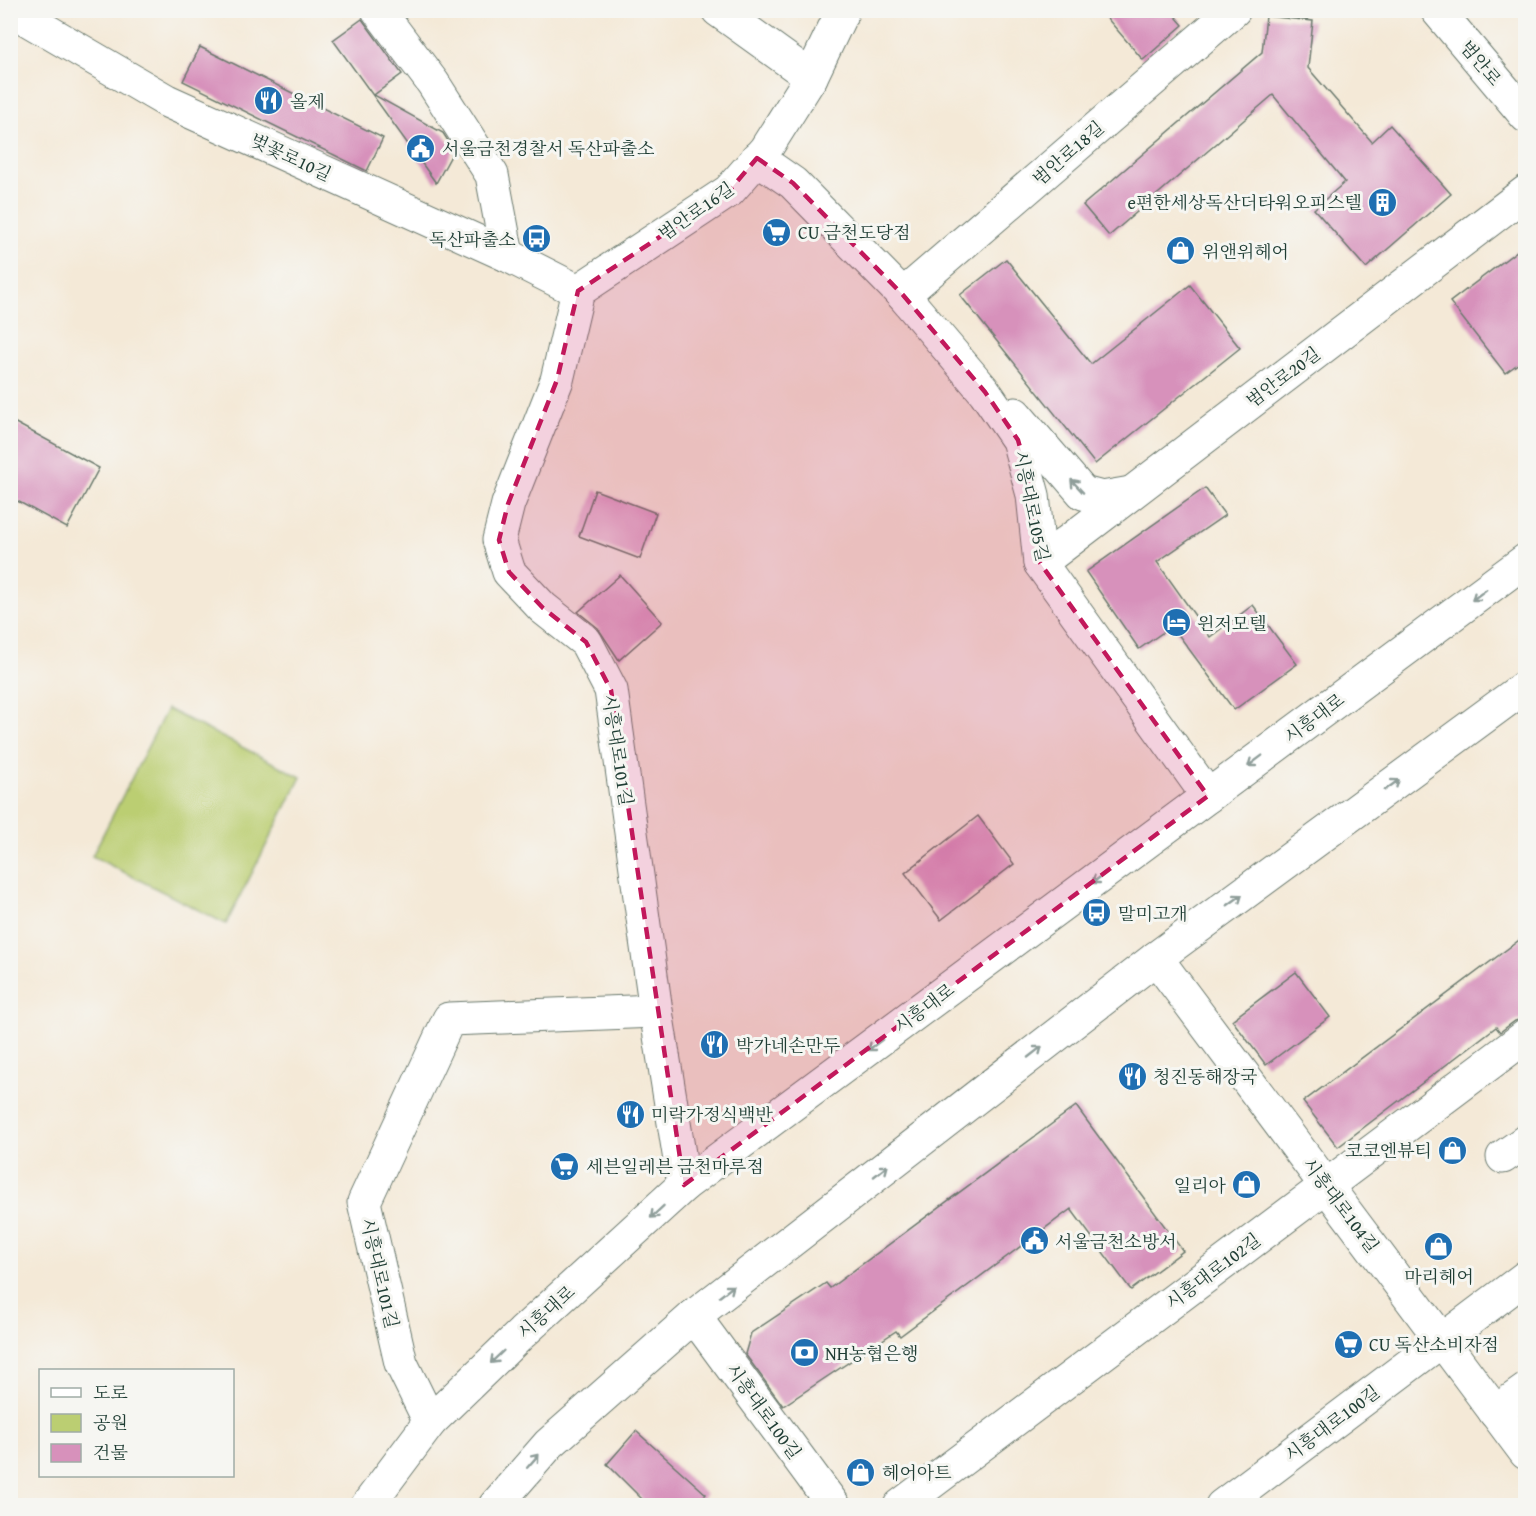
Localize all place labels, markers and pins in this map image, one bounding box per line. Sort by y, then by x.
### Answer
restaurant icon: 올제 [253,85,285,117]
place label: 올제 [290,88,325,115]
public building icon: 서울금천경찰서 독산파출소 [405,132,437,164]
place label: 서울금천경찰서 독산파출소 [442,135,655,162]
building icon: e편한세상독산더타워오피스텔 [1367,186,1399,218]
place label: e편한세상독산더타워오피스텔 [1128,189,1362,216]
supermarket icon: CU 금천도당점 [761,216,793,248]
place label: CU 금천도당점 [798,219,911,246]
bus stop icon: 독산파출소 [521,223,553,255]
place label: 독산파출소 [429,226,516,253]
shop icon: 위앤위헤어 [1165,235,1197,267]
place label: 위앤위헤어 [1202,238,1289,265]
hotel icon: 윈저모텔 [1160,607,1192,639]
place label: 윈저모텔 [1197,610,1267,637]
bus stop icon: 말미고개 [1081,897,1113,929]
place label: 말미고개 [1118,900,1188,927]
restaurant icon: 박가네손만두 [699,1029,731,1061]
place label: 박가네손만두 [736,1032,840,1059]
restaurant icon: 청진동해장국 [1116,1060,1148,1092]
place label: 청진동해장국 [1153,1063,1257,1090]
restaurant icon: 미락가정식백반 [614,1098,646,1130]
place label: 미락가정식백반 [651,1101,773,1128]
shop icon: 코코엔뷰티 [1437,1134,1469,1166]
place label: 코코엔뷰티 [1345,1137,1432,1164]
supermarket icon: 세븐일레븐 금천마루점 [549,1150,581,1182]
place label: 세븐일레븐 금천마루점 [586,1153,764,1180]
shop icon: 일리아 [1231,1169,1263,1201]
place label: 일리아 [1174,1172,1227,1199]
public building icon: 서울금천소방서 [1018,1225,1050,1257]
place label: 서울금천소방서 [1055,1228,1177,1255]
shop icon: 마리헤어 [1423,1231,1455,1263]
place label: 마리헤어 [1404,1263,1474,1290]
supermarket icon: CU 독산소비자점 [1332,1328,1364,1360]
place label: CU 독산소비자점 [1369,1331,1499,1358]
bank icon: NH농협은행 [788,1337,820,1369]
place label: NH농협은행 [825,1340,918,1367]
shop icon: 헤어아트 [845,1456,877,1488]
place label: 헤어아트 [882,1459,952,1486]

